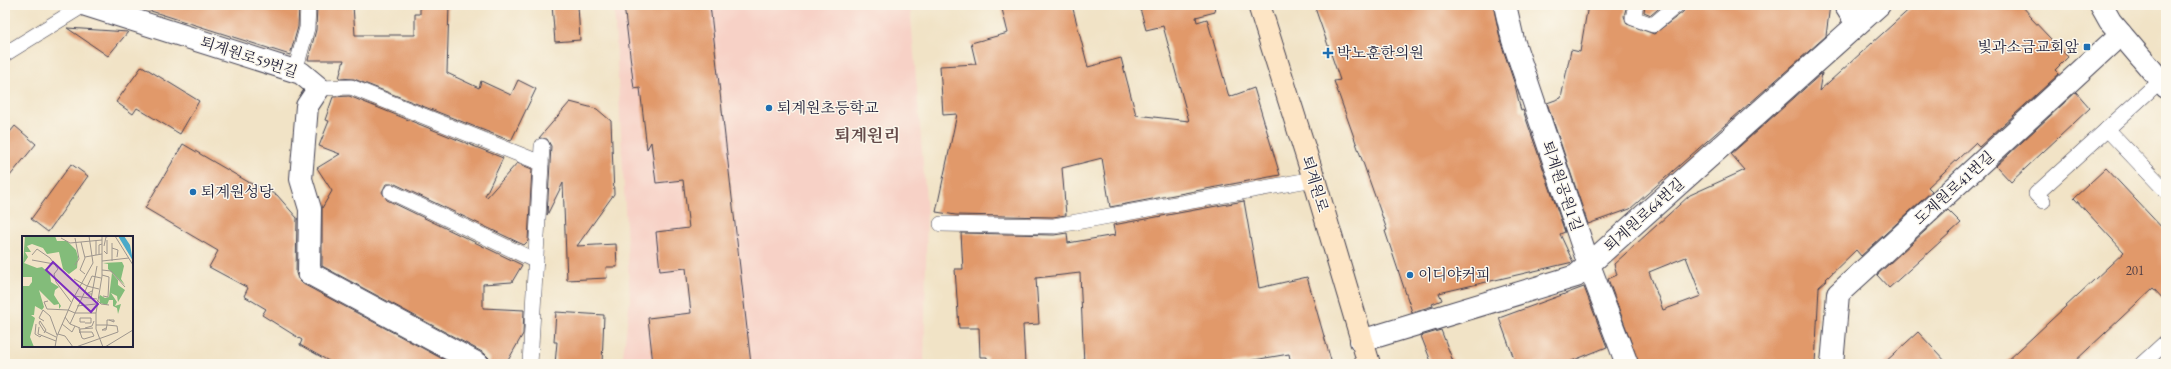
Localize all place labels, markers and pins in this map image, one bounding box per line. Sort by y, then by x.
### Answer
place label: 빛과소금교회앞 [1978,37,2080,56]
marker: 빛과소금교회앞 [2082,42,2092,52]
place label: 박노훈한의원 [1337,43,1424,62]
marker: 박노훈한의원 [1322,47,1334,59]
place label: 퇴계원초등학교 [777,98,879,117]
marker: 퇴계원초등학교 [764,103,774,113]
place label: 퇴계원성당 [201,182,274,201]
marker: 퇴계원성당 [188,187,198,197]
place label: 이디야커피 [1418,265,1490,284]
marker: 이디야커피 [1405,270,1415,280]

